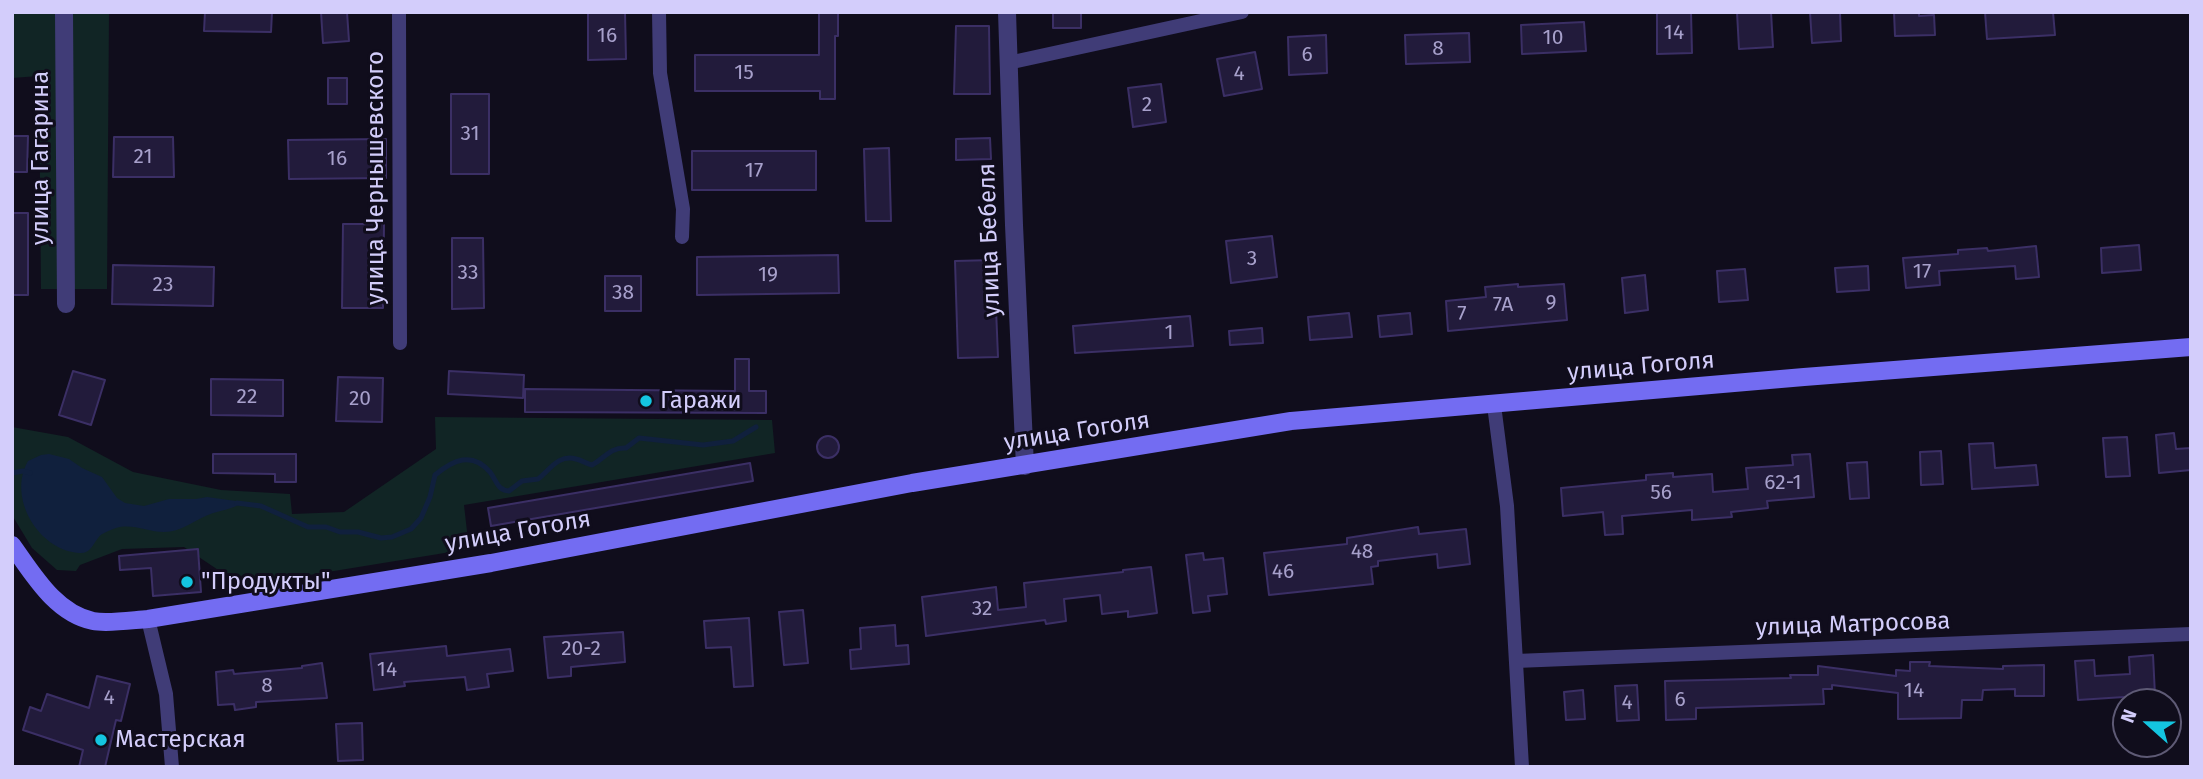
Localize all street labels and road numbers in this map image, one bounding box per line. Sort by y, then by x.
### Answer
street label: улица Чернышевского [362,51,390,305]
street label: улица Гагарина [27,71,55,245]
street label: улица Бебеля [973,163,1007,317]
street label: улица Гоголя [1566,346,1716,388]
street label: улица Гоголя [1002,406,1152,458]
street label: улица Гоголя [443,505,593,559]
street label: улица Матросова [1755,607,1951,643]

